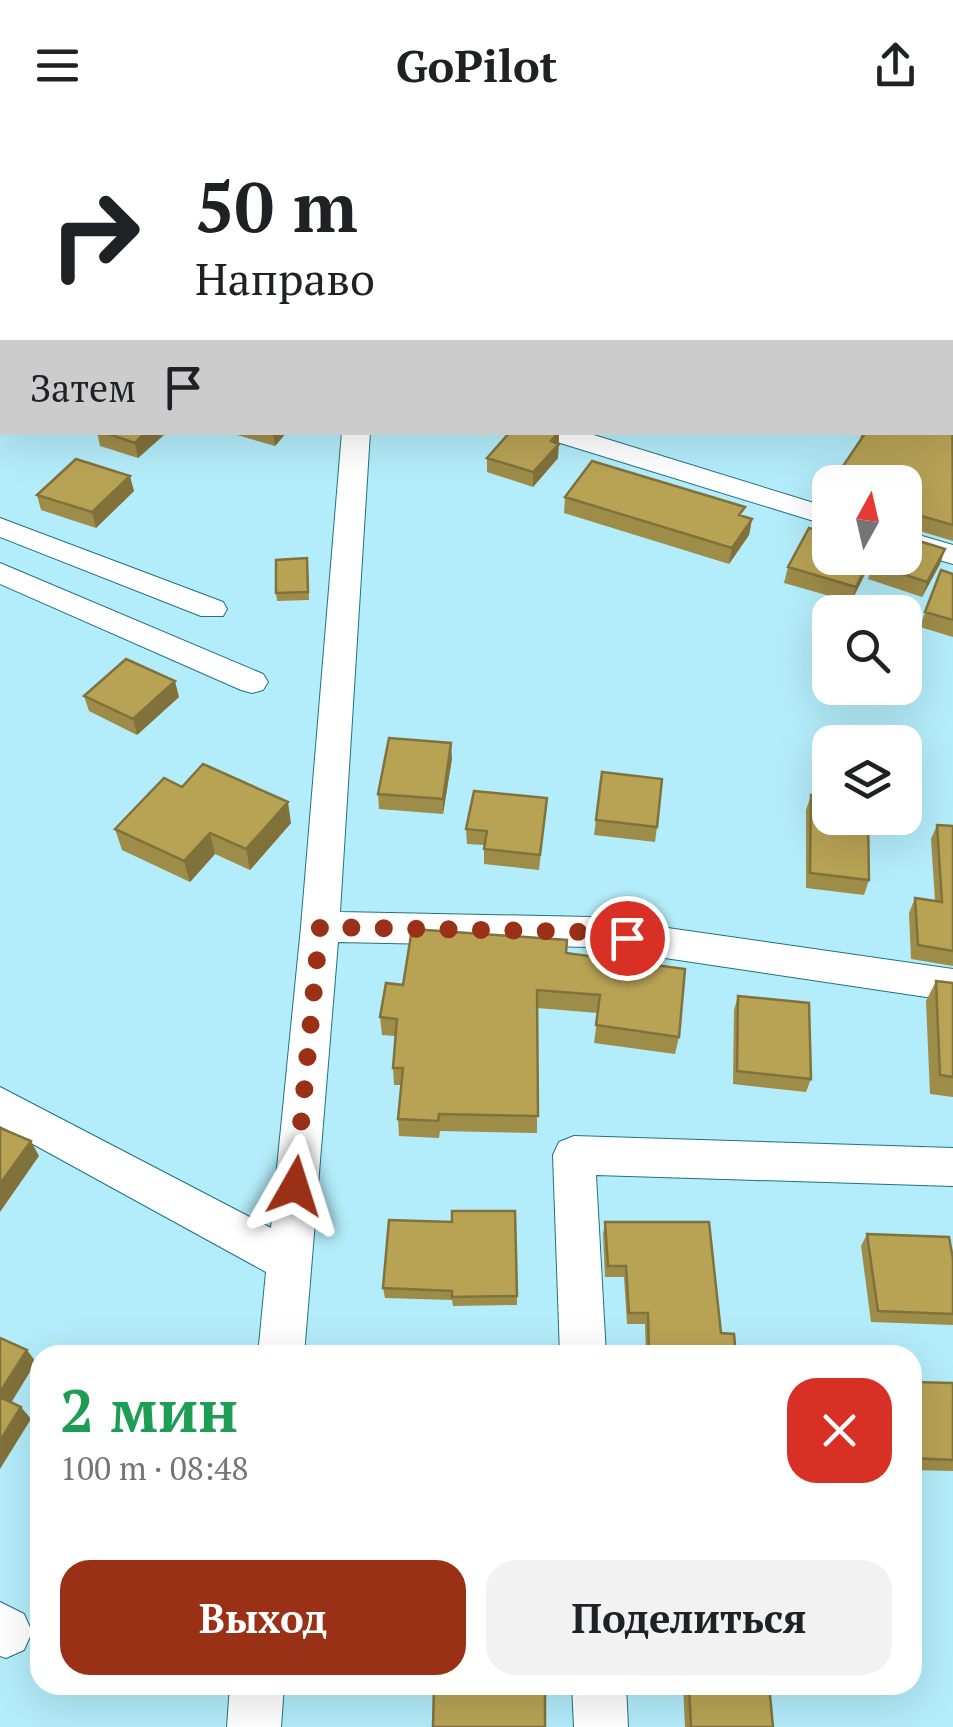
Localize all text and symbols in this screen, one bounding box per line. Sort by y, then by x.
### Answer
text: GoPilot [396,35,557,95]
icon: menu [30,38,85,93]
icon: share [868,38,923,93]
text: 50 m [195,159,358,252]
icon: right [30,170,160,300]
text: Направо [195,248,375,308]
icon: arrive [156,360,211,415]
text: Затем [30,363,136,413]
north arrow [812,465,922,575]
map controls [812,465,922,835]
button: search [812,595,922,705]
button: layers [812,725,922,835]
pin [585,896,670,981]
icon: arrive [600,911,655,966]
position arrow [243,1134,347,1238]
text: 2 мин [60,1370,238,1449]
button: close [787,1378,892,1483]
text: 100 m · 08:48 [60,1447,248,1489]
button: Выход [60,1560,466,1675]
button: Поделиться [486,1560,892,1675]

